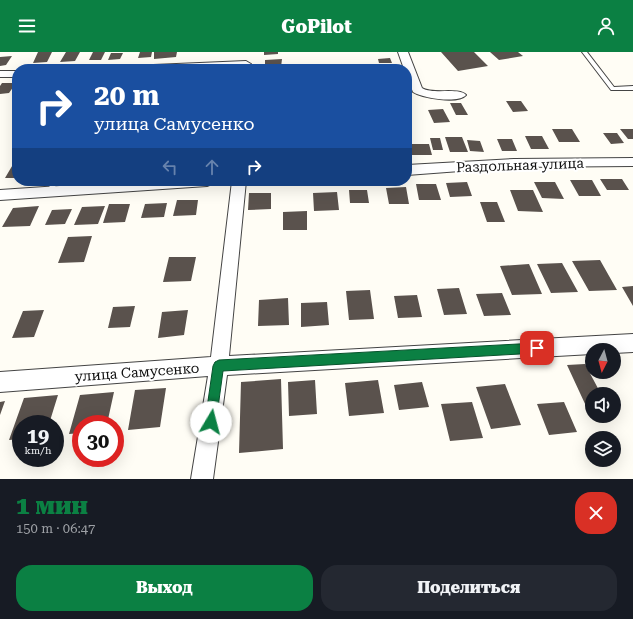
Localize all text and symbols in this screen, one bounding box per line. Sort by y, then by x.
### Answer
icon: menu [16,15,38,37]
icon: person [595,15,617,37]
text: GoPilot [281,16,352,37]
text: 20 m [94,79,159,112]
icon: right [28,80,80,132]
text: улица Самусенко [94,113,255,134]
street label: Раздольная улица [456,155,585,175]
icon: left [159,156,181,178]
icon: ahead [201,156,223,178]
icon: right [243,156,265,178]
pin [520,331,554,365]
icon: arrive [526,337,548,359]
north arrow [585,343,621,379]
map controls [585,343,621,467]
street label: улица Самусенко [74,360,200,384]
button: sound [585,387,621,423]
position arrow [190,401,232,443]
speed limit sign: 30 [72,415,124,467]
text: 19 [27,424,49,448]
button: layers [585,431,621,467]
text: km/h [25,445,51,456]
text: 1 мин [16,492,88,520]
button: close [575,492,617,534]
text: 150 m · 06:47 [16,521,95,536]
button: Выход [16,565,313,611]
button: Поделиться [321,565,617,611]

